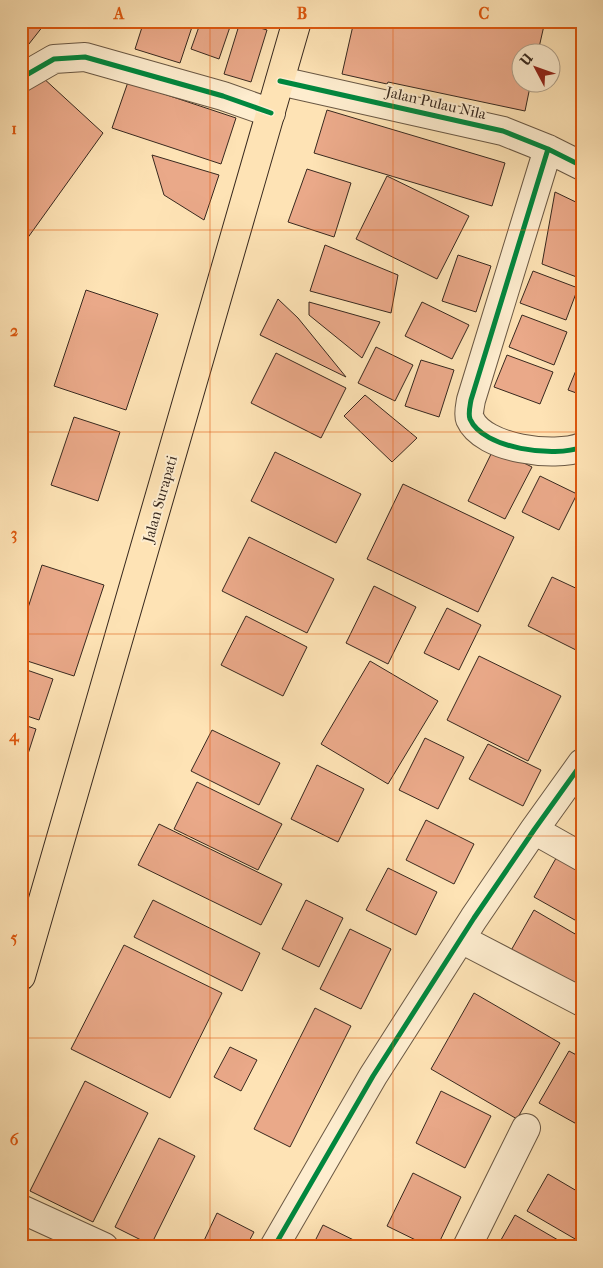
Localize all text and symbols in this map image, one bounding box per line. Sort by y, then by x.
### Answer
text: A [113,4,125,23]
text: B [297,4,307,23]
text: C [479,4,490,23]
north arrow [510,42,560,92]
text: U [516,50,537,70]
street label: Jalan Pulau Nila [383,82,489,124]
text: 1 [11,119,17,138]
text: 2 [10,321,18,340]
street label: Jalan Surapati [139,453,181,546]
text: 3 [11,524,17,544]
text: 4 [8,726,20,746]
text: 5 [11,928,18,947]
text: 6 [10,1130,19,1149]

